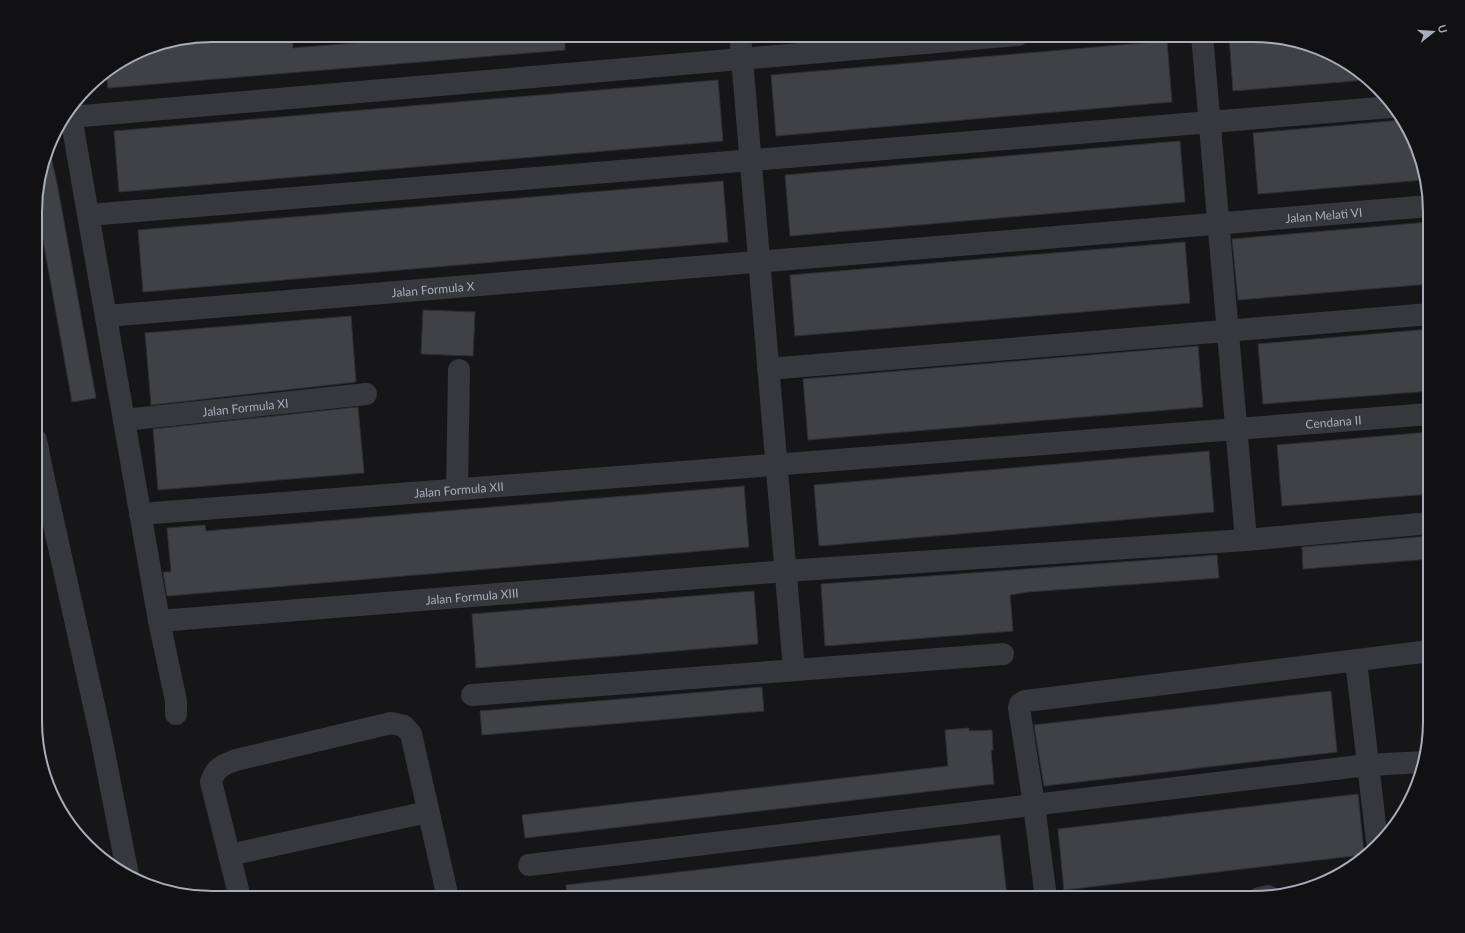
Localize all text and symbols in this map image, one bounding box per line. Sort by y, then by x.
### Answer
north arrow [1413,12,1453,52]
text: U [1436,23,1450,35]
street label: Jalan Melati VI [1285,204,1363,225]
street label: Jalan Formula X [391,278,475,300]
street label: Jalan Formula XI [201,395,289,419]
street label: Cendana II [1305,412,1362,431]
street label: Jalan Formula XII [414,478,504,500]
street label: Jalan Formula XIII [425,585,519,607]

